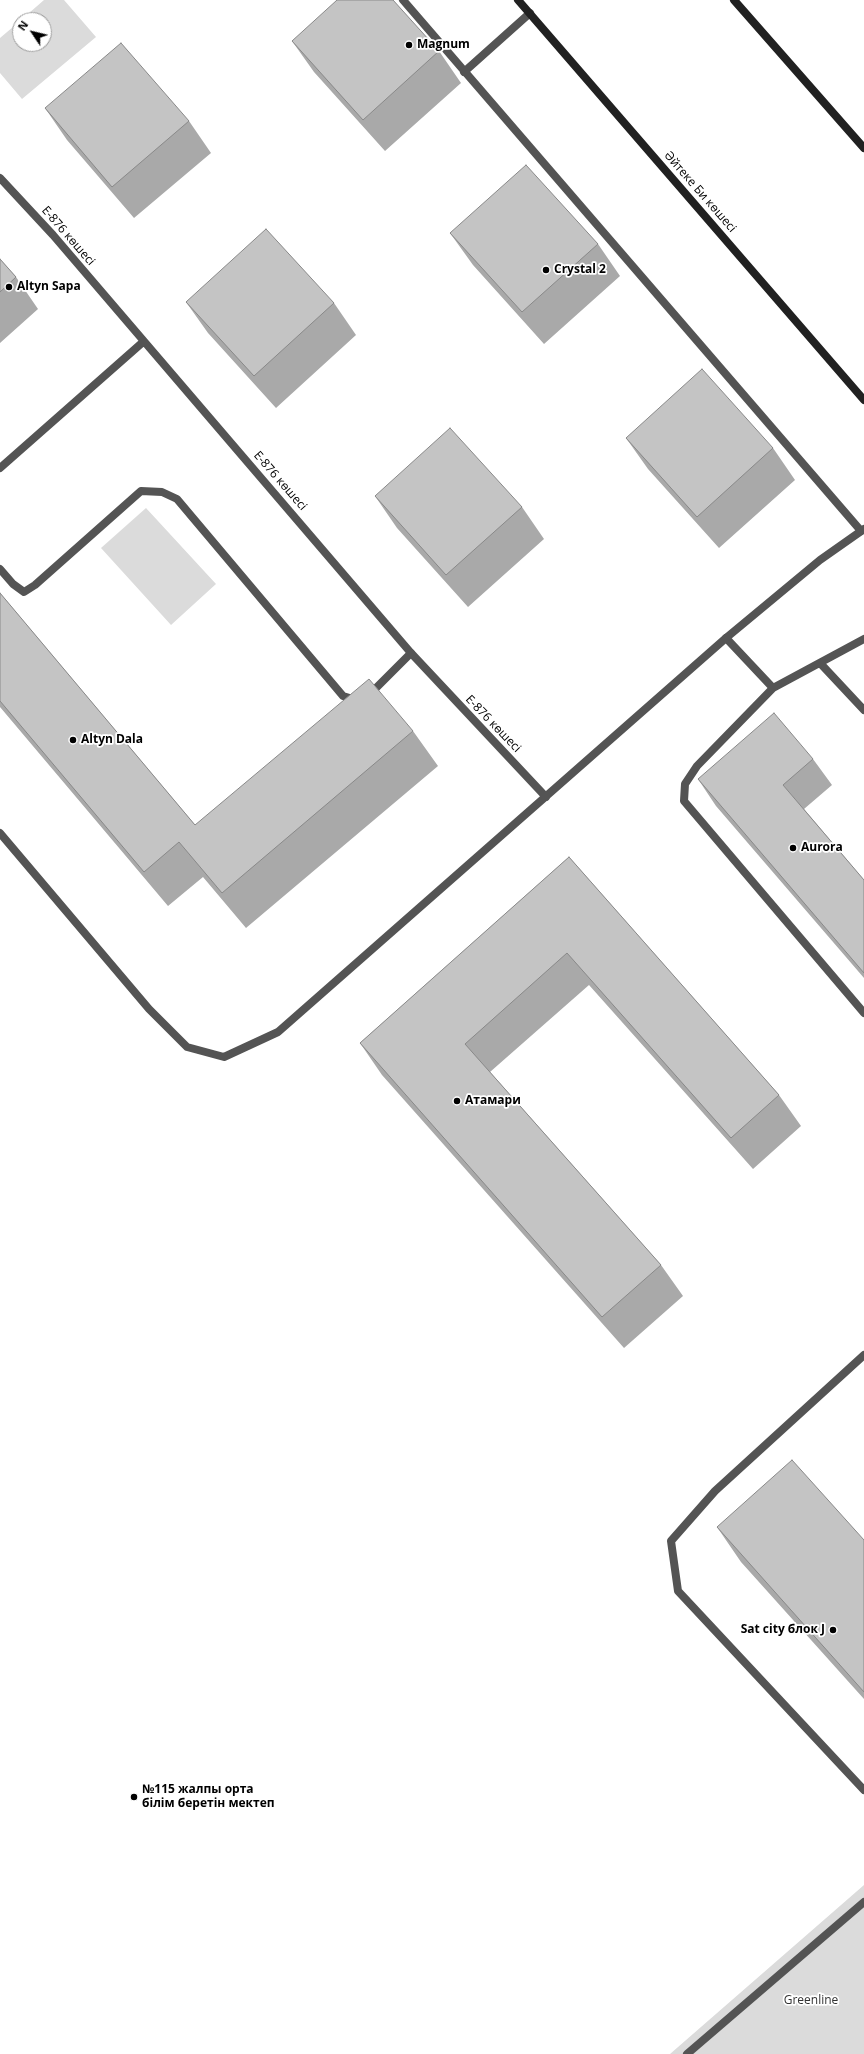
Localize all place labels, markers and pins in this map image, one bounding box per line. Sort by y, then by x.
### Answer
place label: Magnum [417,38,470,52]
marker: Magnum [404,40,414,50]
place label: Crystal 2 [554,263,606,277]
marker: Crystal 2 [541,265,551,275]
place label: Altyn Sapa [17,280,81,294]
marker: Altyn Sapa [4,282,14,292]
place label: Altyn Dala [81,733,143,747]
marker: Altyn Dala [68,735,78,745]
place label: Aurora [801,841,843,855]
marker: Aurora [788,843,798,853]
place label: Атамари [465,1094,521,1108]
marker: Атамари [452,1096,462,1106]
place label: Sat city блок J [741,1623,825,1637]
marker: Sat city блок J [828,1625,838,1635]
place label: №115 жалпы орта білім беретін мектеп [142,1783,275,1811]
marker: №115 жалпы орта білім беретін мектеп [129,1792,139,1802]

